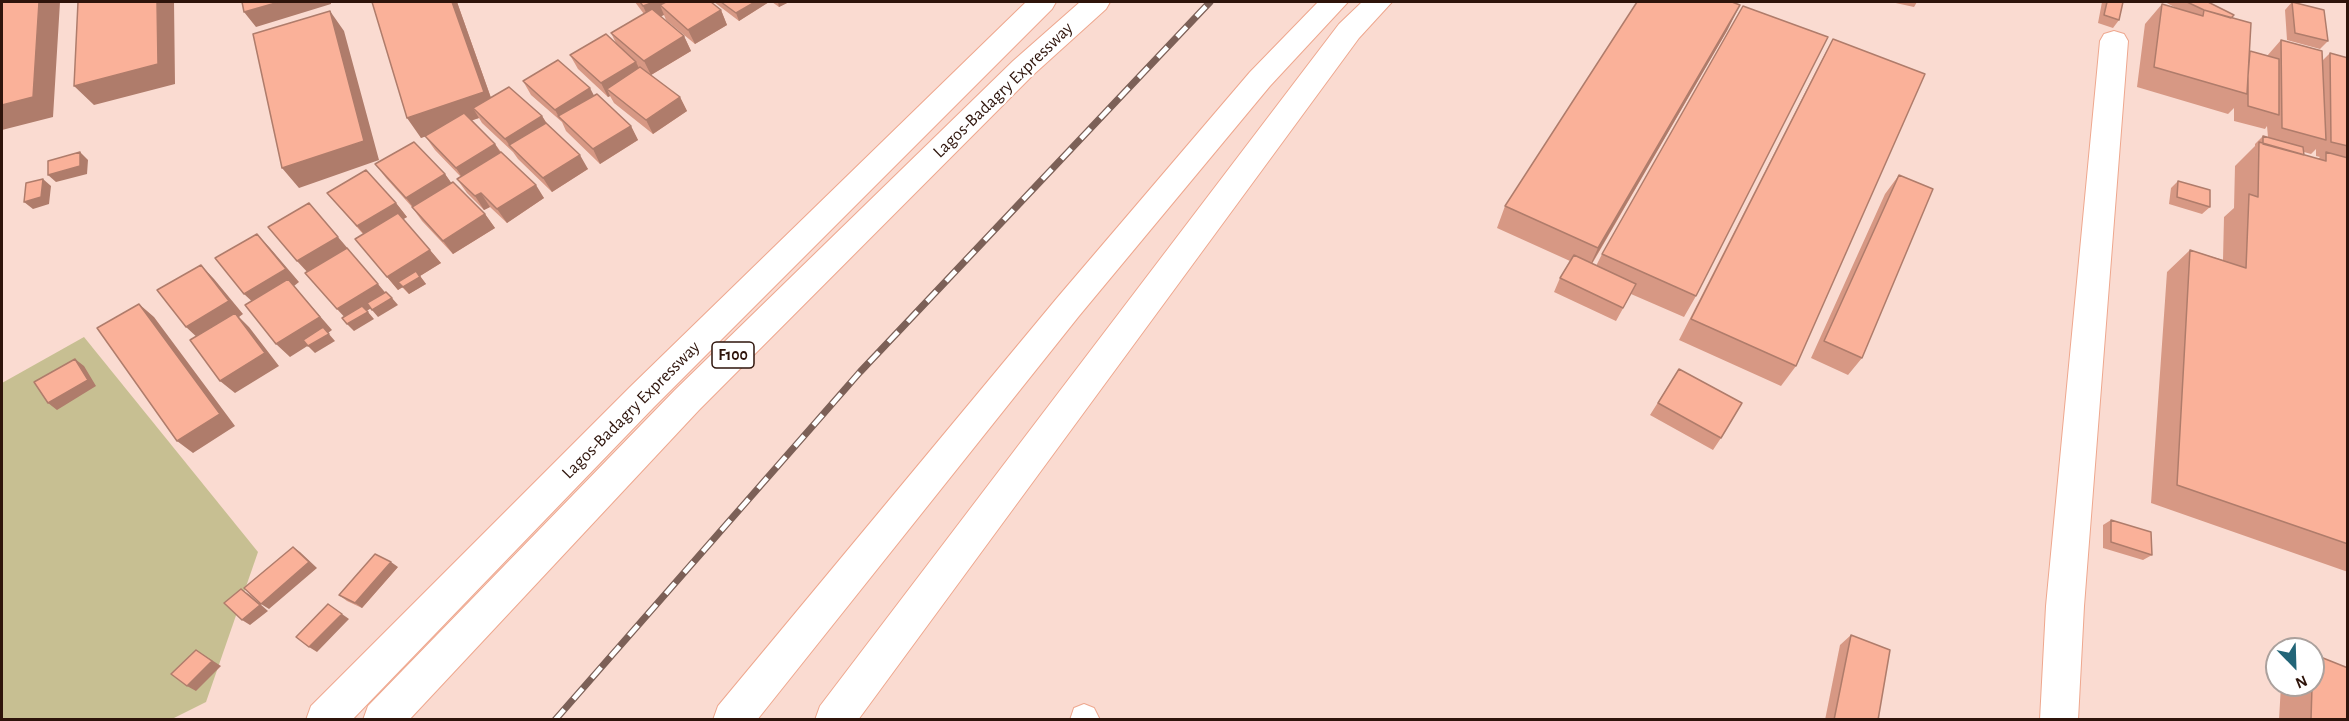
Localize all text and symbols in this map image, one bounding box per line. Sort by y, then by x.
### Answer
street label: Lagos-Badagry Expressway [928,17,1078,163]
street label: Lagos-Badagry Expressway [557,336,705,484]
road number: F100 [712,342,754,368]
north arrow [2265,637,2325,697]
text: N [2293,672,2309,691]

